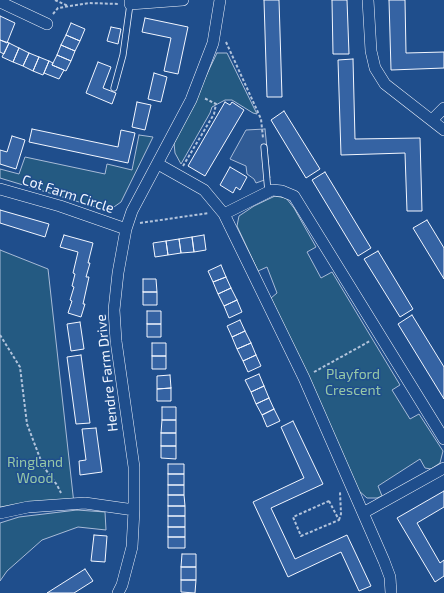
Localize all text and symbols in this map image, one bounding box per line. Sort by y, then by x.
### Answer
street label: Cot Farm Circle [20,171,116,217]
street label: Hendre Farm Drive [92,313,122,433]
park label: Playford Crescent [325,366,381,398]
park label: Ringland Wood [7,454,63,486]

